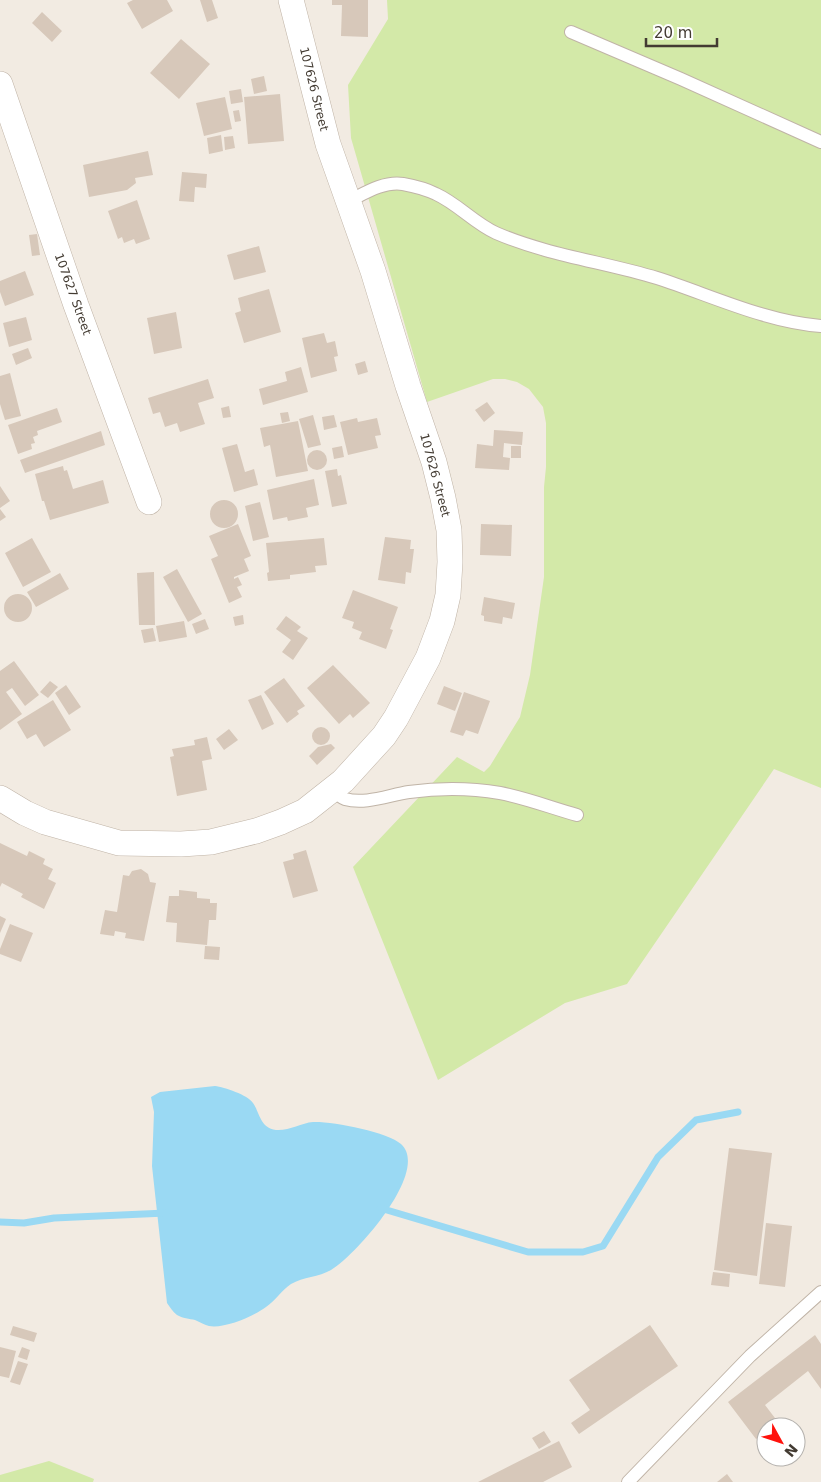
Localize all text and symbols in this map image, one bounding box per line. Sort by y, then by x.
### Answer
scale bar [646,15,717,47]
text: 20 m [654,24,692,42]
street label: 107626 Street [297,46,331,133]
street label: 107627 Street [52,251,94,337]
street label: 107626 Street [417,432,453,519]
north arrow [756,1417,806,1467]
text: N [781,1441,801,1460]

